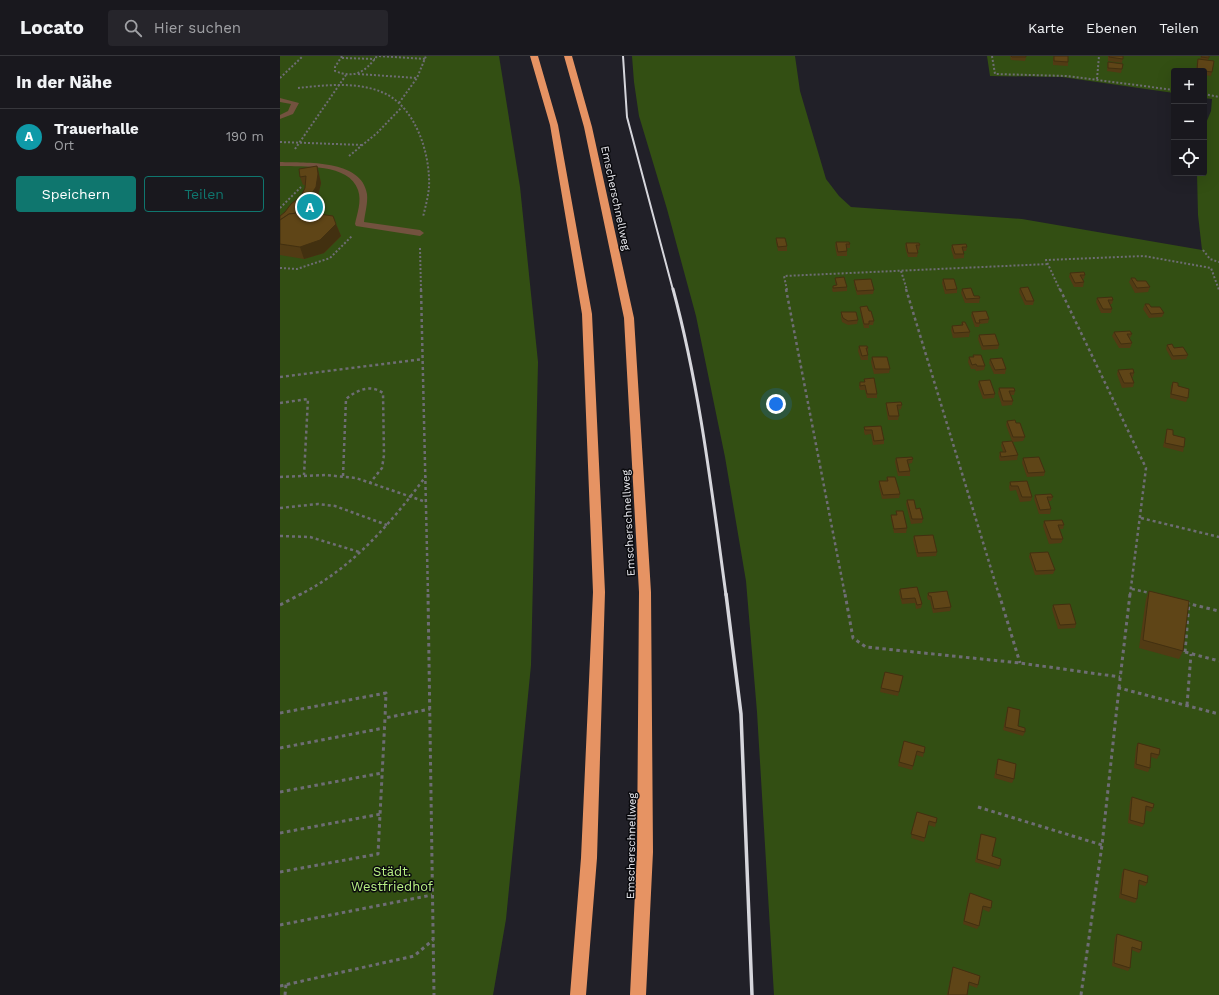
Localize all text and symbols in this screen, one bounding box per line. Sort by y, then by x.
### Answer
search box [108,10,388,46]
text: Locato [20,16,84,39]
icon: search [122,17,144,39]
text: Hier suchen [154,19,241,37]
text: Karte [1028,20,1064,36]
text: Ebenen [1086,20,1137,36]
text: Teilen [1159,20,1199,36]
map controls [1171,68,1207,176]
button: + [1171,68,1207,104]
text: In der Nähe [16,72,112,92]
button: − [1171,104,1207,140]
text: Trauerhalle [54,120,139,138]
text: A [25,129,33,144]
text: 190 m [226,129,264,144]
text: Ort [54,138,74,153]
button: locate [1171,140,1207,176]
street label: Emscherschnellweg [598,145,633,252]
button: Speichern [16,176,136,212]
button: Teilen [144,176,264,212]
pin: A [297,192,323,222]
your location [766,394,786,414]
street label: Emscherschnellweg [619,469,638,577]
street label: Emscherschnellweg [624,792,639,899]
park label: Städt. Westfriedhof [351,864,433,894]

